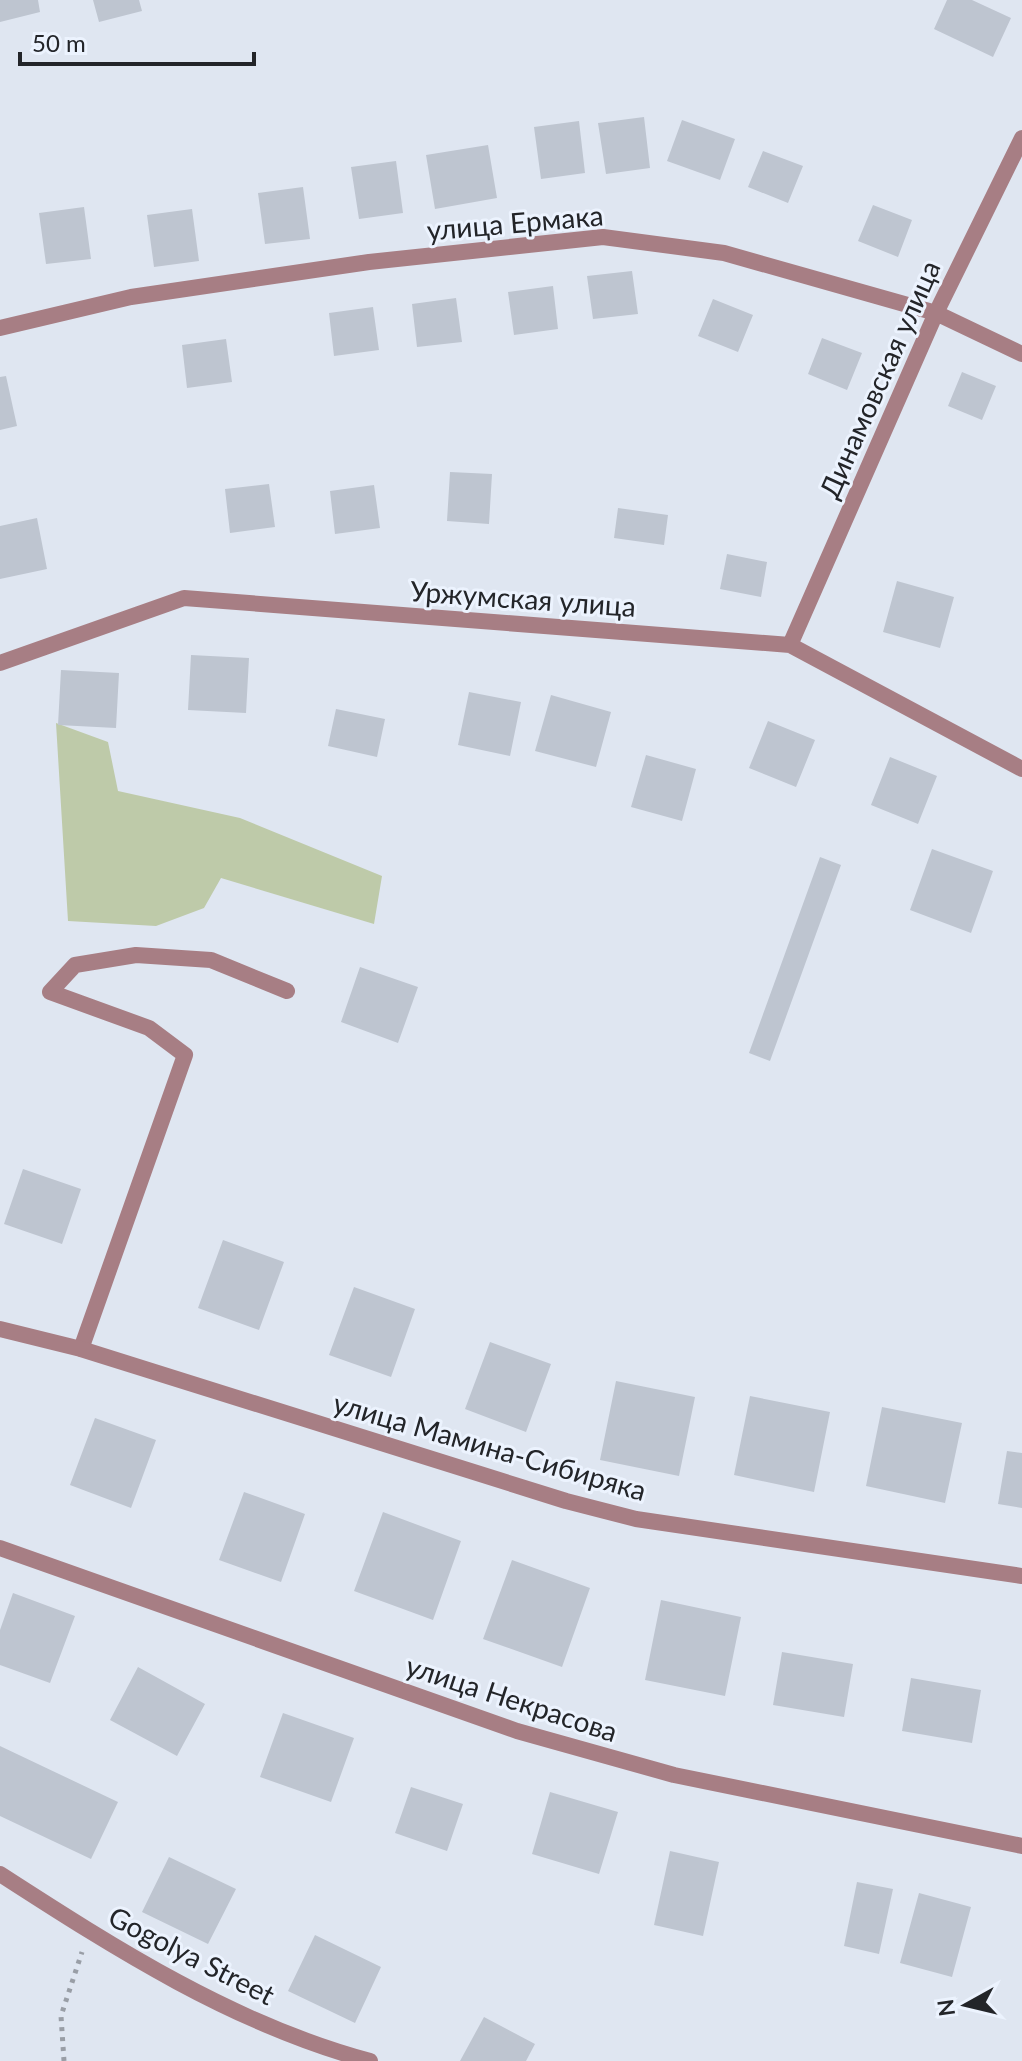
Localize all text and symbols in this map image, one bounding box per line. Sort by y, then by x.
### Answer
scale bar [20,16,254,66]
text: 50 m [32,28,86,57]
street label: улица Ермака [425,197,605,247]
street label: Динамовская улица [811,255,947,503]
street label: Уржумская улица [409,573,637,623]
street label: улица Мамина-Сибиряка [330,1385,650,1507]
street label: улица Некрасова [402,1648,622,1748]
street label: Gogolya Street [103,1899,281,2011]
north arrow [926,1965,1006,2045]
text: N [931,1998,960,2018]

